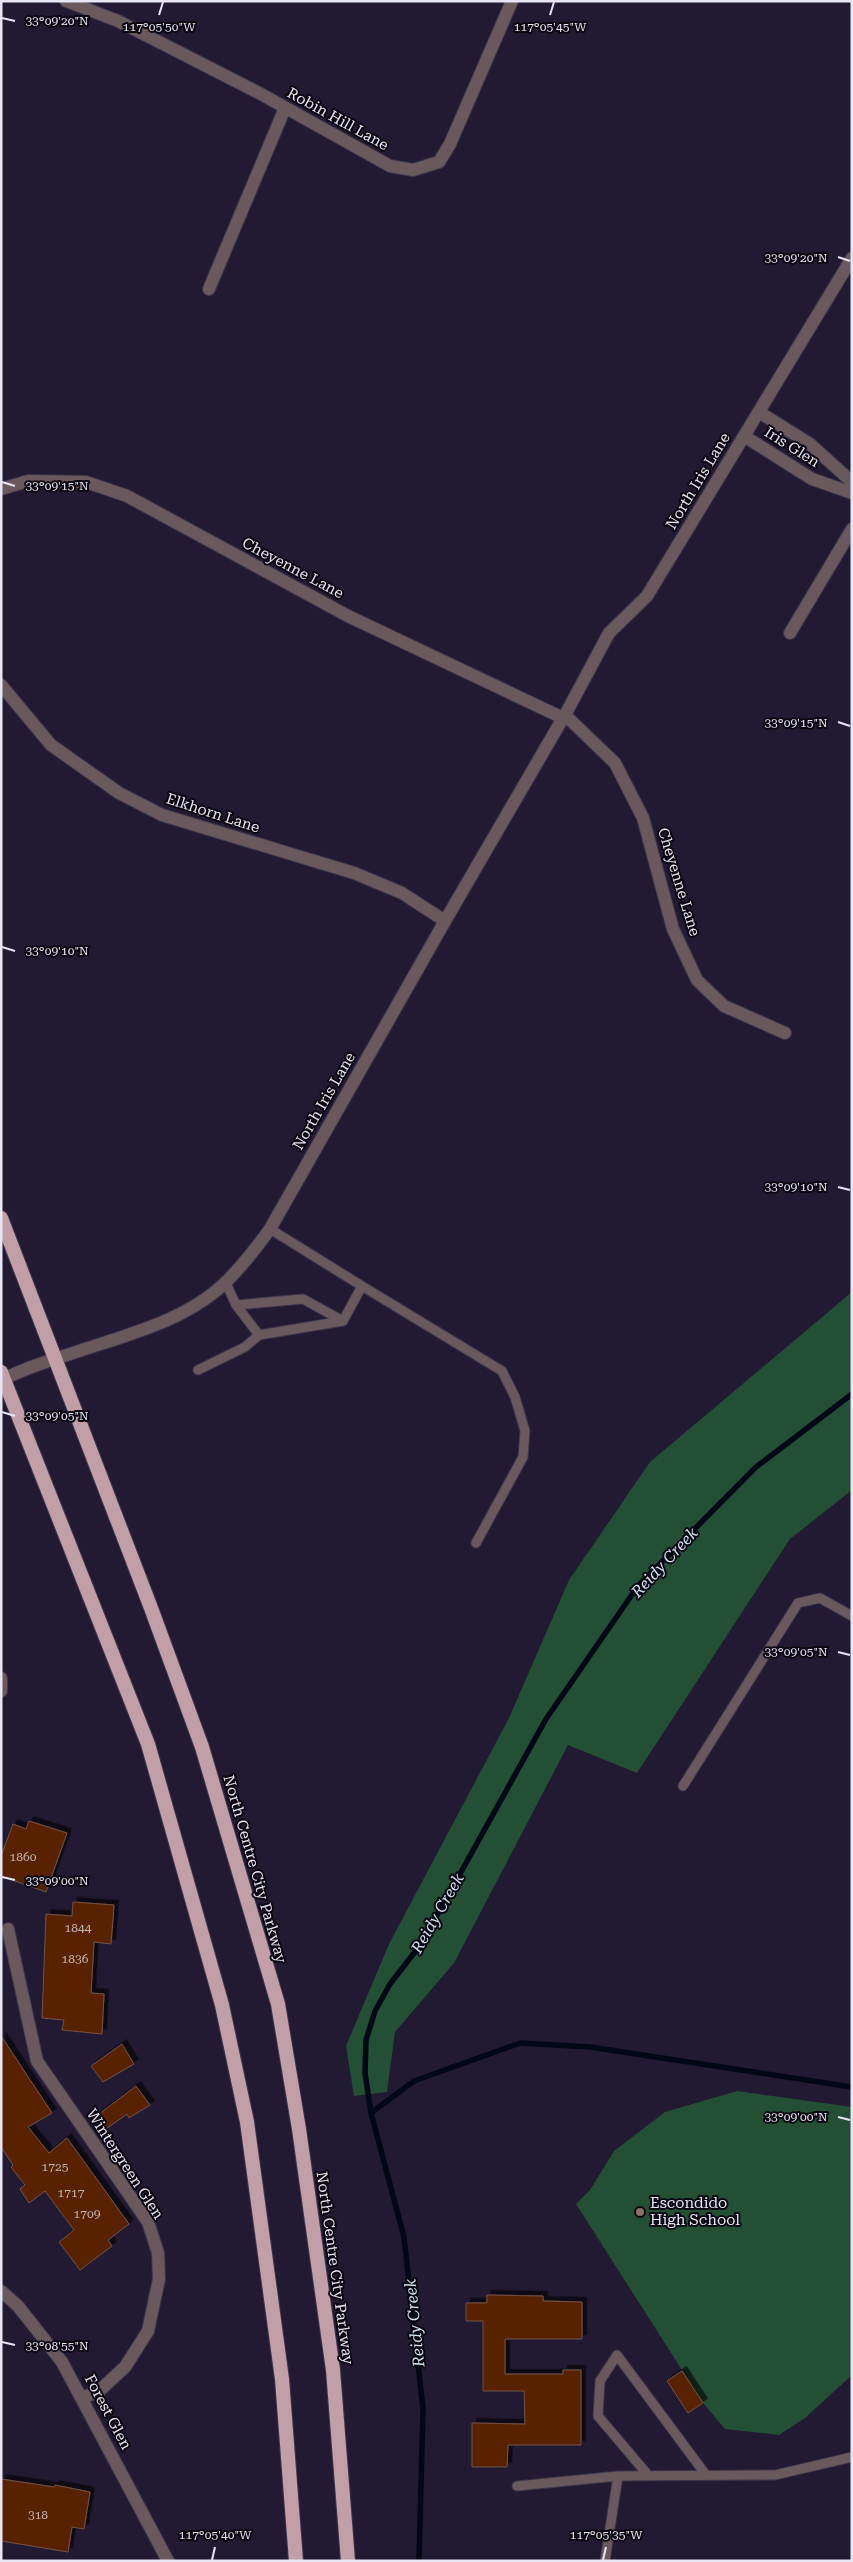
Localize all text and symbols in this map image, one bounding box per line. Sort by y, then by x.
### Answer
text: 33°09'20"N [25,14,89,28]
text: 117°05'50"W [123,20,196,34]
text: 117°05'45"W [514,20,587,34]
street label: Robin Hill Lane [284,84,392,154]
text: 33°09'20"N [764,251,828,265]
street label: Iris Glen [761,423,823,471]
street label: North Iris Lane [662,429,734,533]
text: 33°09'15"N [25,479,89,493]
street label: Cheyenne Lane [239,534,347,602]
text: 33°09'15"N [764,716,828,730]
street label: Elkhorn Lane [164,789,262,837]
street label: Cheyenne Lane [654,826,704,938]
text: 33°09'10"N [25,944,89,958]
street label: North Iris Lane [289,1049,359,1153]
text: 33°09'10"N [764,1180,828,1194]
text: 33°09'05"N [25,1409,89,1423]
water label: Reidy Creek [627,1523,702,1602]
text: 33°09'05"N [764,1645,828,1659]
street label: North Centre City Parkway [220,1773,291,1965]
house number: 1860 [10,1850,37,1864]
water label: Reidy Creek [407,1870,468,1957]
text: 33°09'00"N [25,1874,89,1888]
house number: 1844 [65,1921,92,1935]
house number: 1836 [62,1952,89,1966]
street label: Wintergreen Glen [83,2105,168,2223]
text: 33°09'00"N [764,2110,828,2124]
house number: 1725 [42,2160,69,2174]
street label: North Centre City Parkway [313,2170,357,2366]
house number: 1717 [58,2186,85,2200]
place label: Escondido High School [650,2194,740,2229]
marker: Escondido High School [634,2206,646,2218]
house number: 1709 [74,2207,101,2221]
water label: Reidy Creek [400,2278,429,2369]
text: 33°08'55"N [25,2339,89,2353]
street label: Forest Glen [81,2371,135,2453]
house number: 318 [28,2508,48,2522]
text: 117°05'40"W [179,2528,252,2542]
text: 117°05'35"W [570,2528,643,2542]

